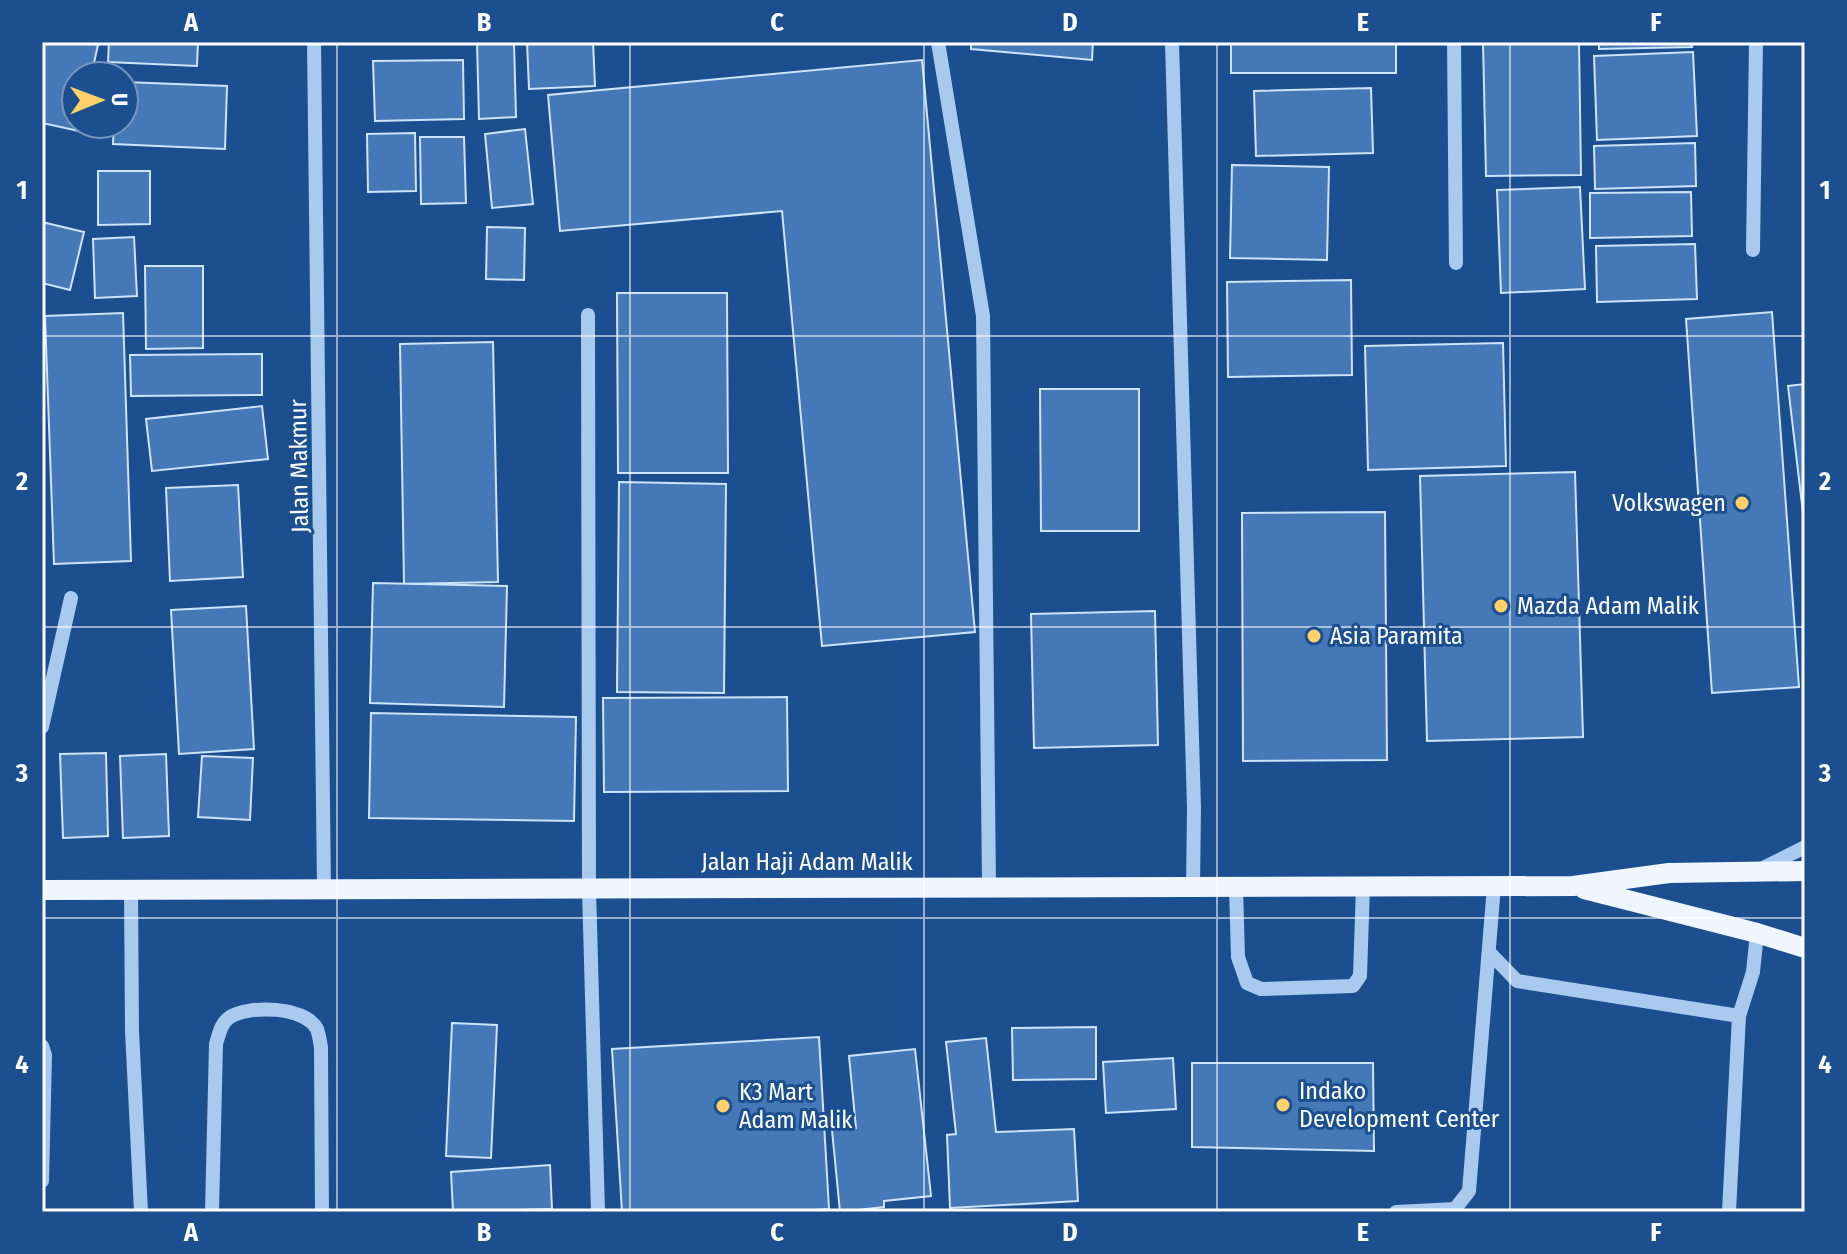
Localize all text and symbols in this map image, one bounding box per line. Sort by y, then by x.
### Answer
text: A [183,7,199,38]
text: B [477,7,492,38]
text: C [770,7,784,38]
text: D [1062,7,1078,38]
text: E [1357,7,1369,38]
text: F [1650,7,1662,38]
north arrow [60,60,140,140]
text: U [106,93,133,106]
text: 1 [17,175,28,206]
text: 1 [1820,175,1831,206]
street label: Jalan Makmur [284,398,314,533]
text: 2 [15,466,28,497]
text: 2 [1818,466,1831,497]
place label: Volkswagen [1612,489,1726,517]
marker: Volkswagen [1733,494,1751,512]
place label: Mazda Adam Malik [1517,592,1700,620]
marker: Mazda Adam Malik [1492,597,1510,615]
place label: Asia Paramita [1330,622,1463,650]
marker: Asia Paramita [1305,627,1323,645]
text: 3 [15,758,28,789]
text: 3 [1818,758,1831,789]
street label: Jalan Haji Adam Malik [701,848,914,876]
text: 4 [15,1049,29,1080]
text: 4 [1818,1049,1832,1080]
place label: Indako Development Center [1299,1077,1500,1133]
place label: K3 Mart Adam Malik [739,1078,853,1134]
marker: Indako Development Center [1274,1096,1292,1114]
marker: K3 Mart Adam Malik [714,1097,732,1115]
text: A [183,1217,199,1248]
text: B [477,1217,492,1248]
text: C [770,1217,784,1248]
text: D [1062,1217,1078,1248]
text: E [1357,1217,1369,1248]
text: F [1650,1217,1662,1248]

